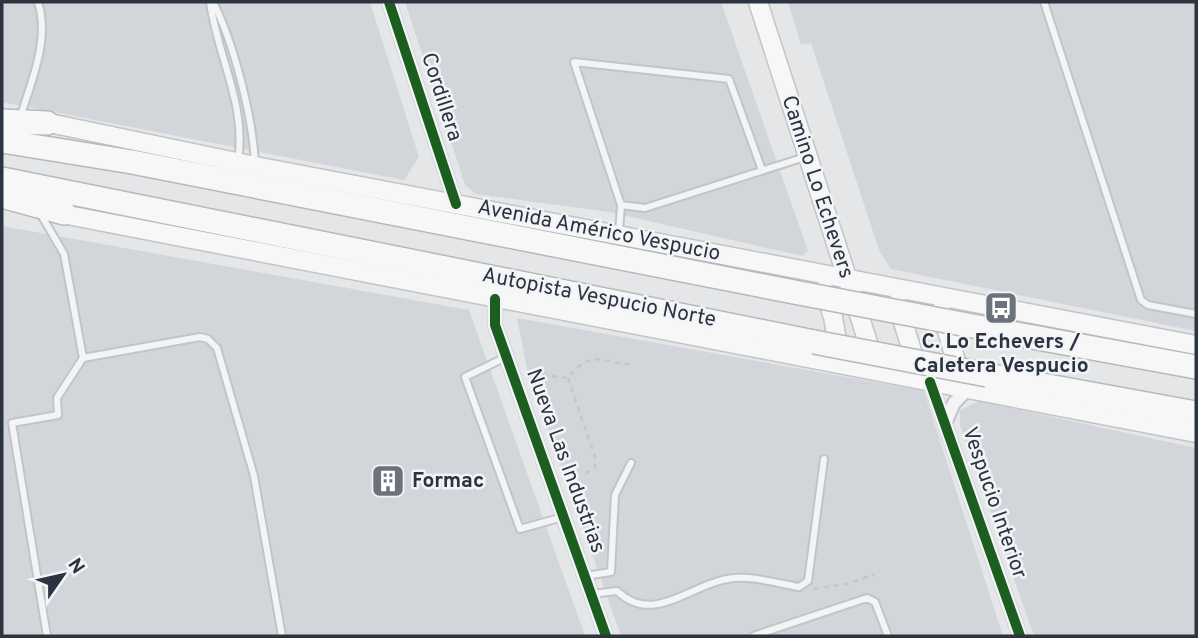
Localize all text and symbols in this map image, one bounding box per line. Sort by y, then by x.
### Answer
street label: Cordillera [414,49,468,145]
street label: Camino Lo Echevers [775,92,859,282]
street label: Avenida Américo Vespucio [475,194,723,268]
street label: Autopista Vespucio Norte [480,262,718,334]
bus stop icon: C. Lo Echevers / Caletera Vespucio [982,289,1020,327]
place label: C. Lo Echevers / Caletera Vespucio [913,329,1089,380]
street label: Nueva Las Industrias [519,365,611,557]
street label: Vespucio Interior [955,424,1033,582]
building icon: Formac [369,462,407,500]
place label: Formac [412,468,484,495]
north arrow [28,540,98,610]
text: N [62,554,89,579]

